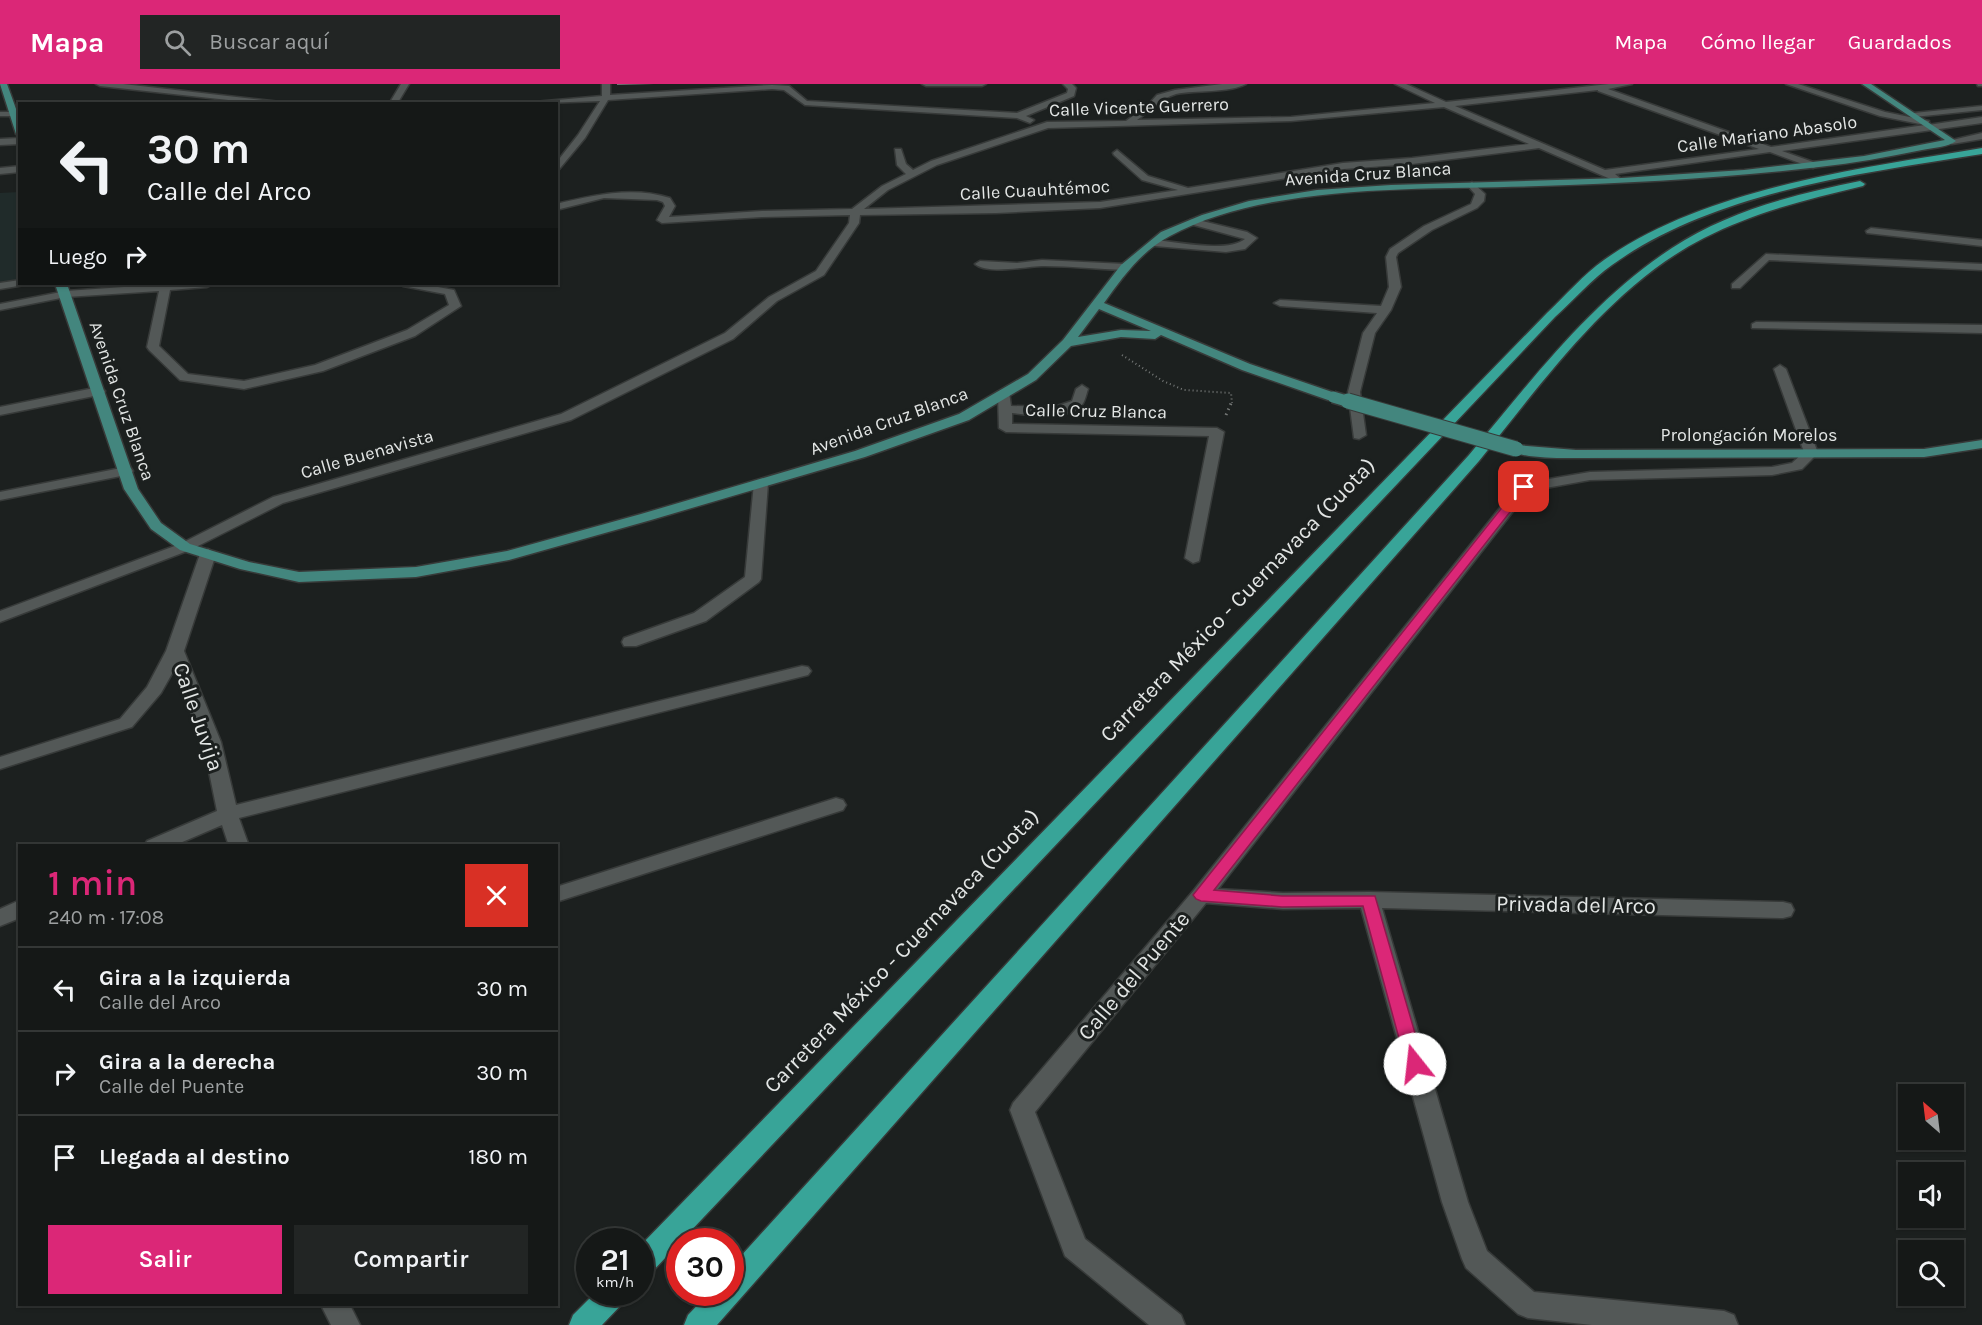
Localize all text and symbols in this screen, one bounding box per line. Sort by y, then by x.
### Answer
search box [140,15,560,69]
text: Mapa [30,26,104,59]
icon: search [161,26,194,59]
text: Buscar aquí [209,29,329,55]
text: Mapa [1614,30,1668,54]
text: Cómo llegar [1701,30,1815,54]
text: Guardados [1848,30,1952,54]
street label: Calle Vicente Guerrero [1049,93,1229,121]
street label: Calle Mariano Abasolo [1676,110,1858,158]
text: 30 m [147,124,250,174]
icon: left [48,126,126,204]
street label: Avenida Cruz Blanca [1284,157,1452,191]
text: Calle del Arco [147,175,312,207]
street label: Calle Cuauhtémoc [959,175,1111,205]
icon: right [119,240,152,273]
text: Luego [48,244,107,270]
street label: Avenida Cruz Blanca [84,319,160,483]
street label: Avenida Cruz Blanca [807,382,971,460]
street label: Calle Cruz Blanca [1025,399,1167,423]
street label: Prolongación Morelos [1661,424,1837,446]
street label: Calle Buenavista [298,425,436,483]
street label: Carretera México - Cuernavaca (Cuota) [1095,452,1381,748]
pin [1498,461,1549,512]
icon: arrive [1507,470,1540,503]
street label: Calle Juvija [167,659,229,775]
street label: Carretera México - Cuernavaca (Cuota) [759,803,1045,1099]
text: 1 min [48,862,137,904]
button: close [465,864,528,927]
street label: Privada del Arco [1496,891,1656,919]
text: 240 m · 17:08 [48,906,164,929]
street label: Calle del Puente [1073,906,1195,1046]
text: Gira a la izquierda [99,965,291,991]
icon: left [48,973,81,1006]
text: 30 m [476,976,528,1002]
text: Calle del Arco [99,991,221,1014]
position arrow [1383,1032,1447,1096]
text: Gira a la derecha [99,1049,275,1075]
icon: right [48,1057,81,1090]
text: 30 m [476,1060,528,1086]
text: Calle del Puente [99,1075,244,1098]
north arrow [1898,1084,1964,1150]
map controls [1898,1084,1964,1306]
icon: arrive [48,1141,81,1174]
text: Llegada al destino [99,1144,290,1170]
text: 180 m [468,1144,528,1170]
button: sound [1898,1162,1964,1228]
button: Salir [48,1225,282,1294]
button: Compartir [294,1225,528,1294]
speed limit sign: 30 [666,1228,744,1306]
button: search [1898,1240,1964,1306]
text: 21 [601,1242,629,1278]
text: km/h [596,1273,634,1291]

